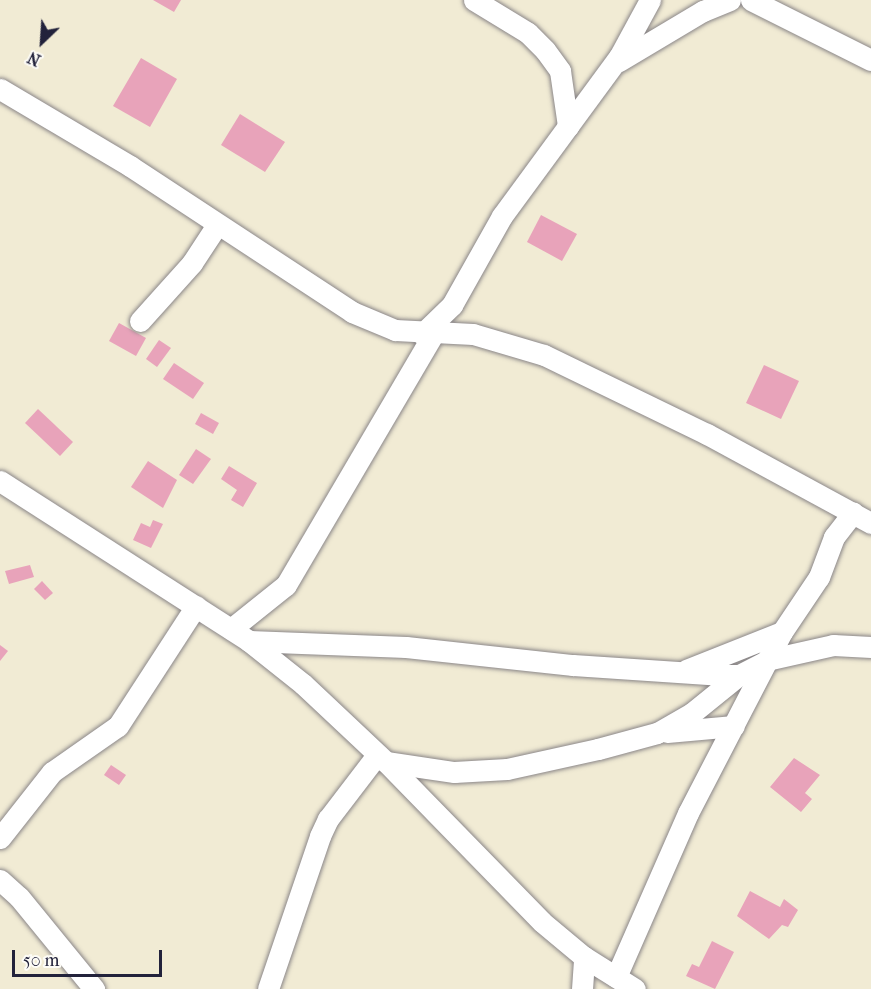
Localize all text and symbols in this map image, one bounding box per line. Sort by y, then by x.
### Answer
north arrow [12,12,72,72]
text: N [25,48,44,70]
scale bar [15,938,165,976]
text: 50 m [23,950,59,971]

